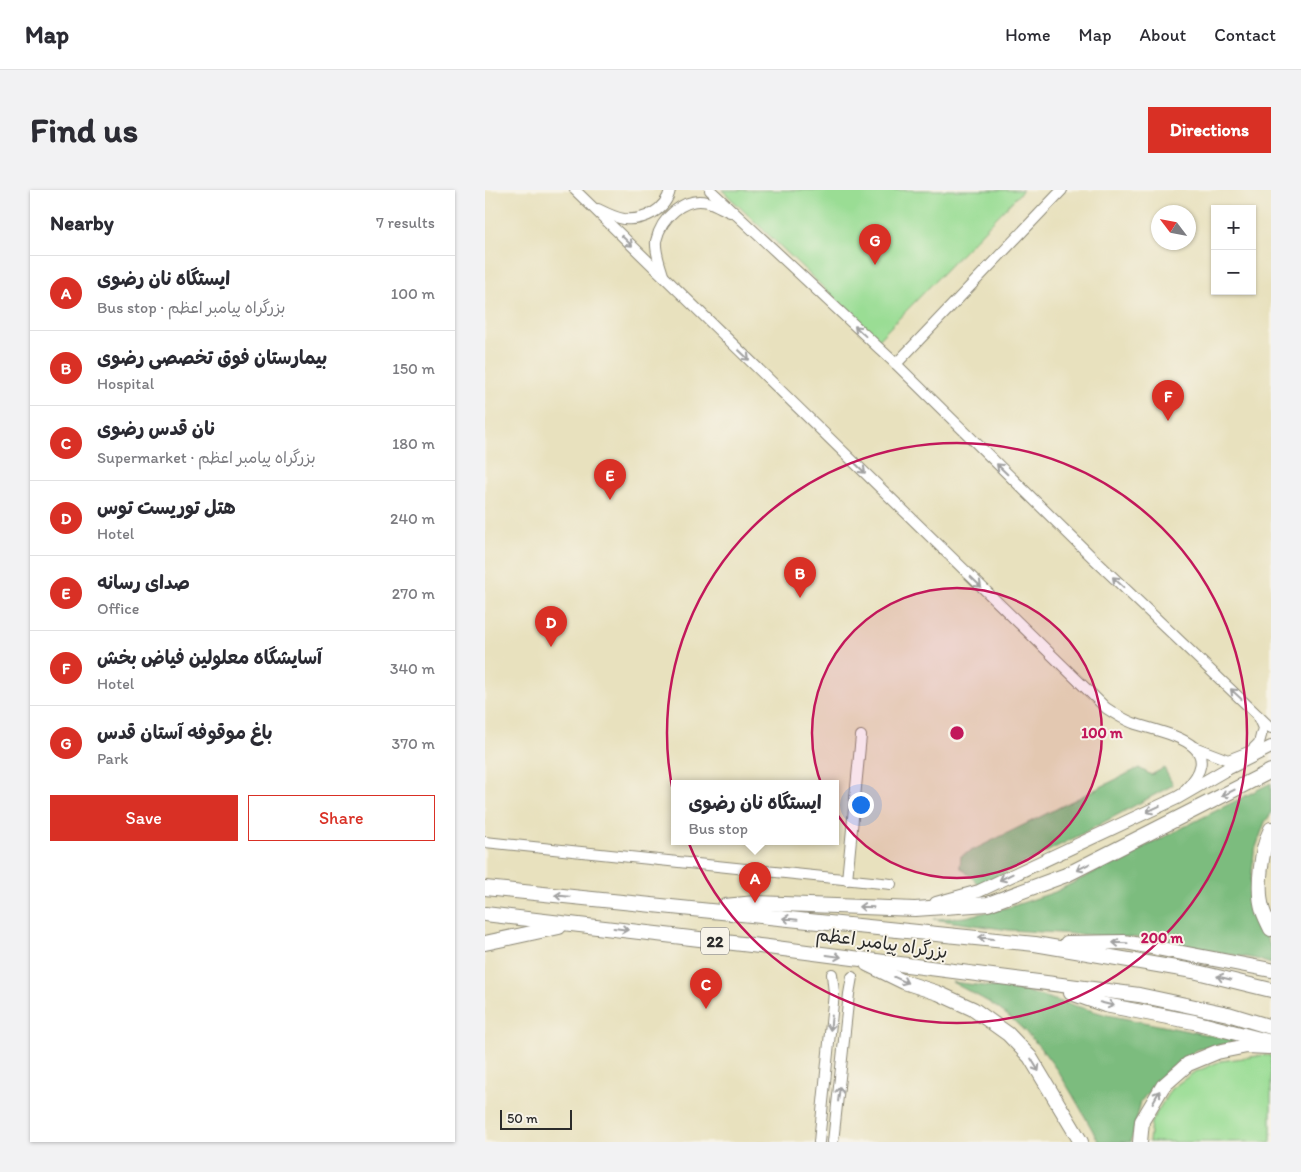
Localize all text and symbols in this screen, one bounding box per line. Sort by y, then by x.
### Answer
text: Map [25,20,69,49]
text: Home [1005,24,1051,46]
text: Map [1079,24,1112,46]
text: About [1140,24,1186,46]
text: Contact [1214,24,1276,46]
button: Directions [1148,107,1271,153]
text: Find us [30,109,138,151]
north arrow [1151,205,1196,250]
map controls [1211,205,1256,295]
button: + [1211,205,1256,250]
text: Nearby [50,210,114,235]
text: 7 results [376,213,435,232]
pin: G [859,224,891,265]
one-way arrow [621,235,634,247]
button: − [1211,250,1256,295]
text: ایستگاه نان رضوی [97,267,230,290]
text: A [61,284,71,303]
text: 100 m [391,284,435,303]
text: Bus stop · بزرگراه پیامبر اعظم [97,298,285,317]
one-way arrow [854,325,867,337]
text: بیمارستان فوق تخصصی رضوی [97,346,327,369]
one-way arrow [738,349,750,361]
text: B [61,359,71,378]
text: 150 m [392,359,435,378]
text: Hospital [97,374,154,393]
pin: F [1152,380,1184,421]
text: نان قدس رضوی [97,417,215,440]
text: C [61,434,71,453]
text: 180 m [392,434,435,453]
text: Supermarket · بزرگراه پیامبر اعظم [97,448,316,467]
pin: E [594,459,626,500]
one-way arrow [854,462,866,474]
one-way arrow [996,462,1008,475]
text: هتل توریست توس [97,496,236,519]
text: D [61,509,71,528]
text: 240 m [390,509,435,528]
text: Hotel [97,524,134,543]
pin: B [784,557,816,598]
text: صدای رسانه [97,571,190,594]
one-way arrow [970,576,983,588]
one-way arrow [1112,576,1125,588]
text: E [62,584,70,603]
text: 270 m [392,584,435,603]
text: Office [97,599,139,618]
pin: D [535,606,567,647]
text: آسایشگاه معلولین فیاض بخش [97,646,322,669]
text: F [62,659,70,678]
text: 340 m [390,659,435,678]
text: Hotel [97,674,134,693]
one-way arrow [1230,688,1243,700]
text: باغ موقوفه آستان قدس [97,721,273,744]
centre of rings [948,724,966,742]
text: 100 m [1081,724,1123,742]
text: G [60,734,72,753]
text: 370 m [391,734,435,753]
text: Park [97,749,128,768]
popup [671,780,839,845]
one-way arrow [1220,788,1235,798]
text: ایستگاه نان رضوی [688,791,822,814]
your location [848,792,874,818]
button: Save [50,795,238,841]
button: Share [248,795,435,841]
one-way arrow [1146,804,1161,814]
text: Bus stop [688,819,748,838]
pin: A [739,862,771,903]
one-way arrow [1075,862,1090,872]
one-way arrow [999,873,1014,883]
one-way arrow [554,892,570,901]
one-way arrow [858,902,874,912]
one-way arrow [782,914,798,924]
street label: بزرگراه پیامبر اعظم [814,923,949,966]
one-way arrow [612,924,628,934]
road number: 22 [701,928,729,954]
text: 200 m [1141,929,1184,947]
one-way arrow [979,933,995,943]
one-way arrow [1112,938,1128,948]
one-way arrow [826,951,842,961]
pin: C [690,968,722,1009]
one-way arrow [1216,973,1232,982]
one-way arrow [893,976,908,986]
one-way arrow [1098,1000,1114,1010]
one-way arrow [826,1015,836,1031]
one-way arrow [1031,1058,1041,1072]
one-way arrow [834,1086,844,1102]
one-way arrow [1151,1090,1161,1105]
scale bar [500,1107,573,1130]
text: 50 m [507,1110,538,1127]

